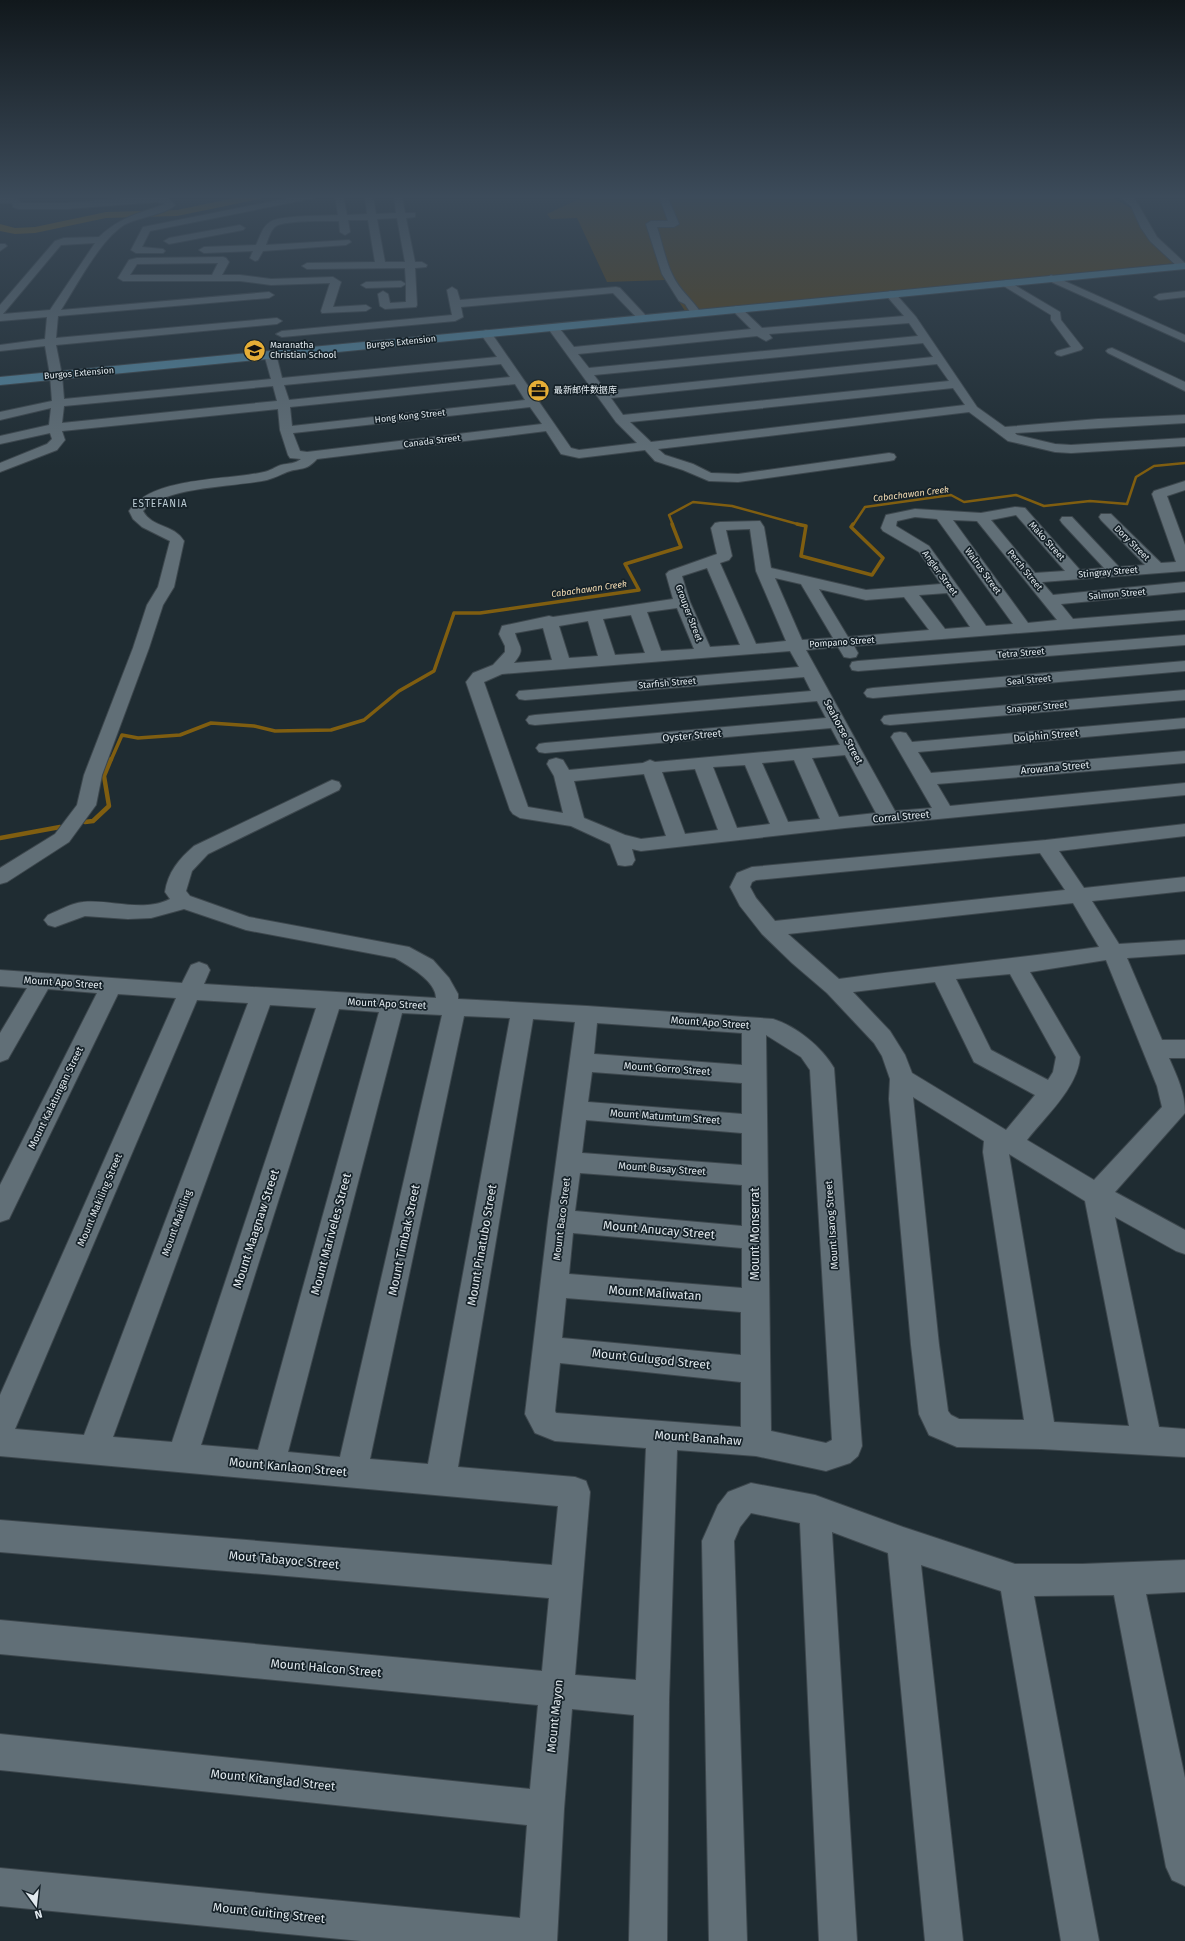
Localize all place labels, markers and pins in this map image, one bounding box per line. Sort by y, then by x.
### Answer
school or university icon: Maranatha Christian School [242,337,268,363]
place label: Maranatha Christian School [270,340,337,360]
office icon: 最新邮件数据库 [526,377,552,403]
place label: 最新邮件数据库 [554,384,617,395]

